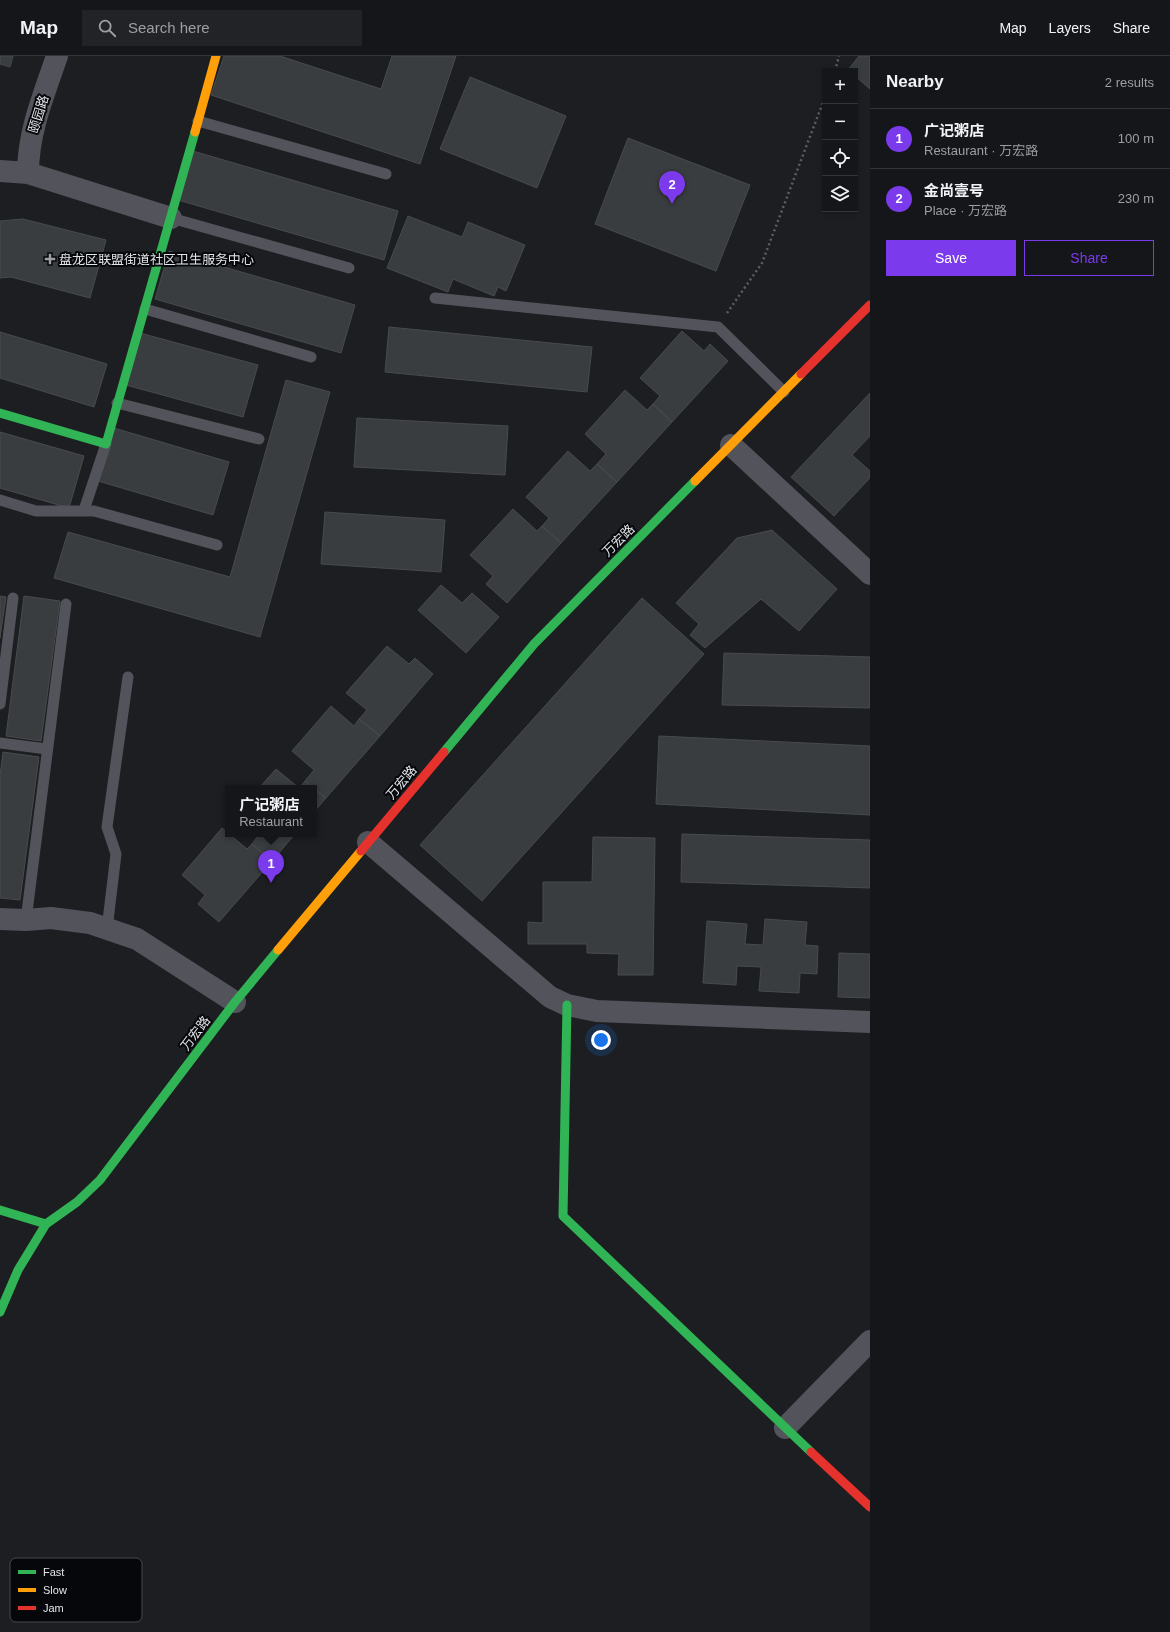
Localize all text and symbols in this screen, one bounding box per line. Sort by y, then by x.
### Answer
search box [82,10,362,46]
text: Map [20,17,58,38]
icon: search [96,17,118,39]
text: Search here [128,19,210,36]
text: Map [999,20,1027,36]
text: Layers [1049,20,1091,36]
text: Share [1113,20,1150,36]
map controls [822,68,858,212]
button: + [822,68,858,104]
text: Nearby [886,72,944,91]
text: 2 results [1105,75,1154,90]
street label: 颐园路 [26,93,51,135]
button: − [822,104,858,140]
text: 广记粥店 [924,122,984,139]
text: 1 [895,131,903,146]
text: 100 m [1118,131,1154,146]
button: locate [822,140,858,176]
text: Restaurant · 万宏路 [924,143,1038,158]
pin: 2 [659,171,685,204]
button: layers [822,176,858,212]
text: 金尚壹号 [924,182,984,199]
text: 2 [895,191,903,206]
text: 230 m [1118,191,1154,206]
text: Place · 万宏路 [924,203,1007,218]
button: Save [886,240,1016,276]
button: Share [1024,240,1154,276]
place label: 盘龙区联盟街道社区卫生服务中心 [59,252,254,267]
marker: 盘龙区联盟街道社区卫生服务中心 [44,253,56,265]
street label: 万宏路 [599,521,637,559]
street label: 万宏路 [383,763,420,802]
popup [225,785,317,837]
text: 广记粥店 [239,796,299,813]
text: Restaurant [239,814,303,829]
pin: 1 [258,850,284,883]
street label: 万宏路 [178,1013,213,1053]
your location [591,1030,611,1050]
legend [10,1558,142,1622]
text: Fast [43,1566,64,1578]
text: Slow [43,1584,67,1596]
text: Jam [43,1602,64,1614]

